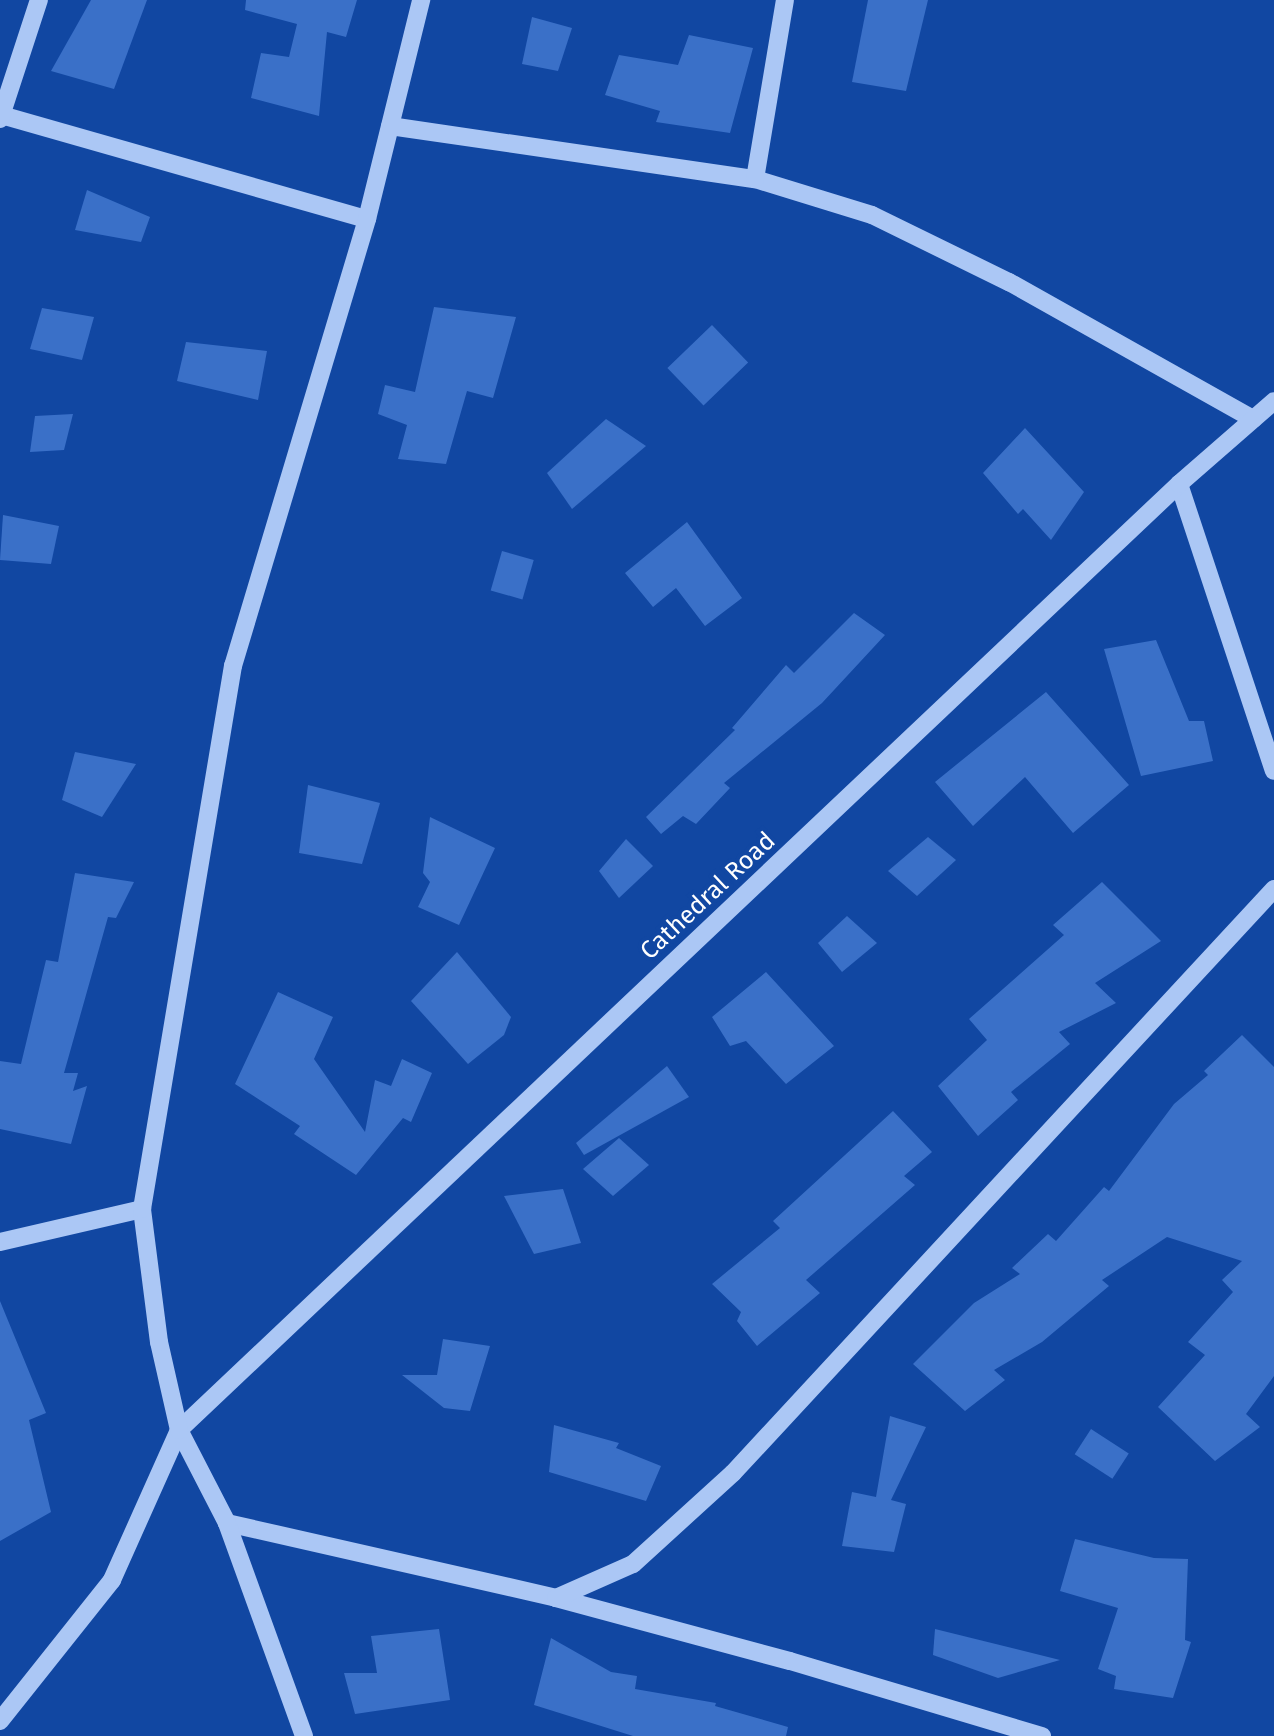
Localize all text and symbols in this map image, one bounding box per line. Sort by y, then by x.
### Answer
street label: Cathedral Road [634,826,782,966]

